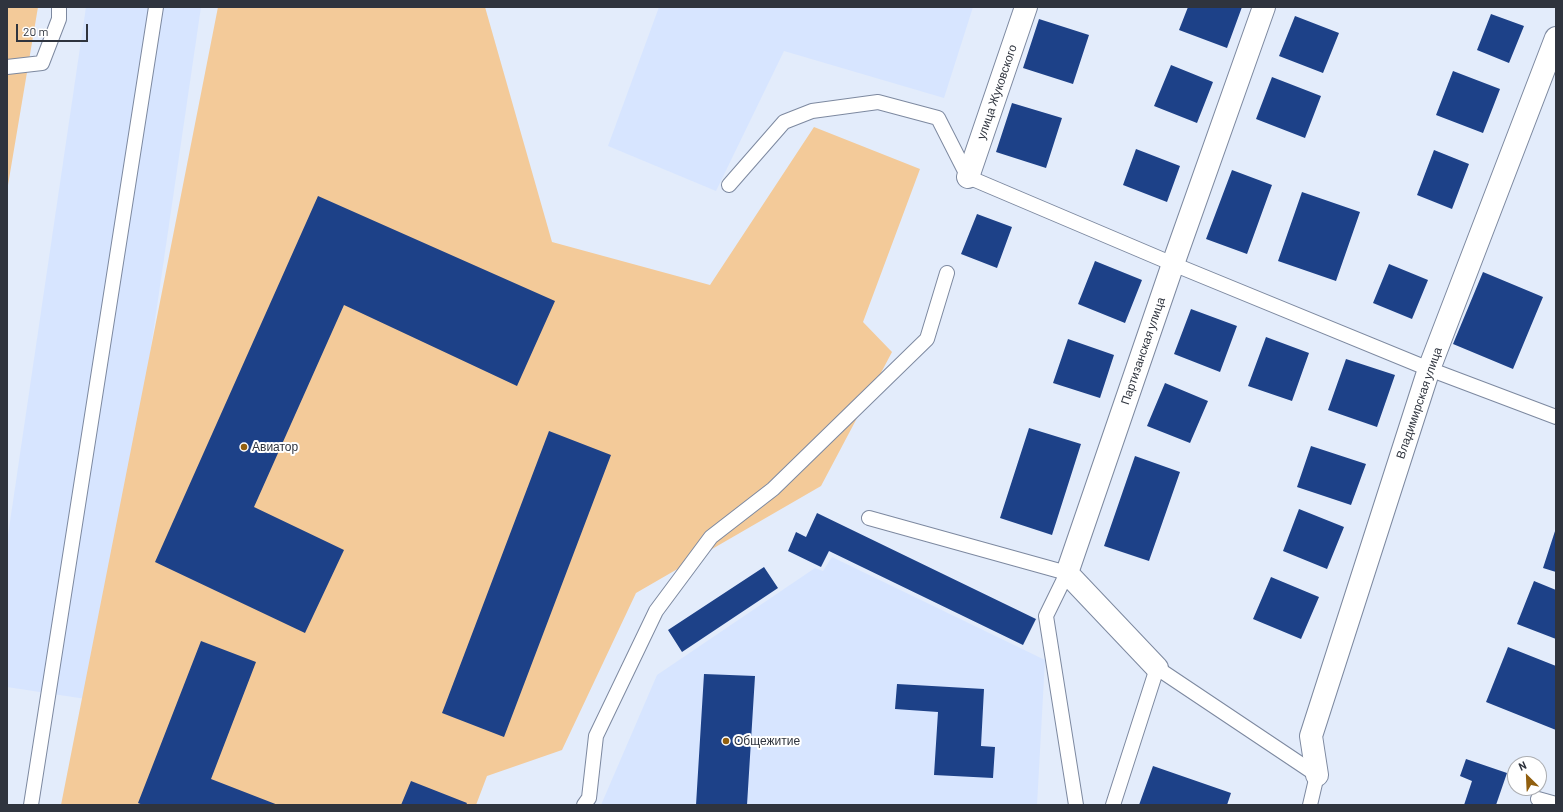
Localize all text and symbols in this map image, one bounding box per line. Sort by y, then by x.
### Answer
scale bar [18,16,90,42]
text: 20 m [23,24,49,38]
street label: улица Жуковского [974,43,1020,141]
street label: Партизанская улица [1118,295,1168,407]
street label: Владимирская улица [1393,345,1445,461]
place label: Авиатор [252,440,298,454]
marker: Авиатор [239,442,249,452]
place label: Общежитие [734,734,800,748]
marker: Общежитие [721,736,731,746]
north arrow [1507,756,1547,796]
text: N [1516,758,1528,773]

